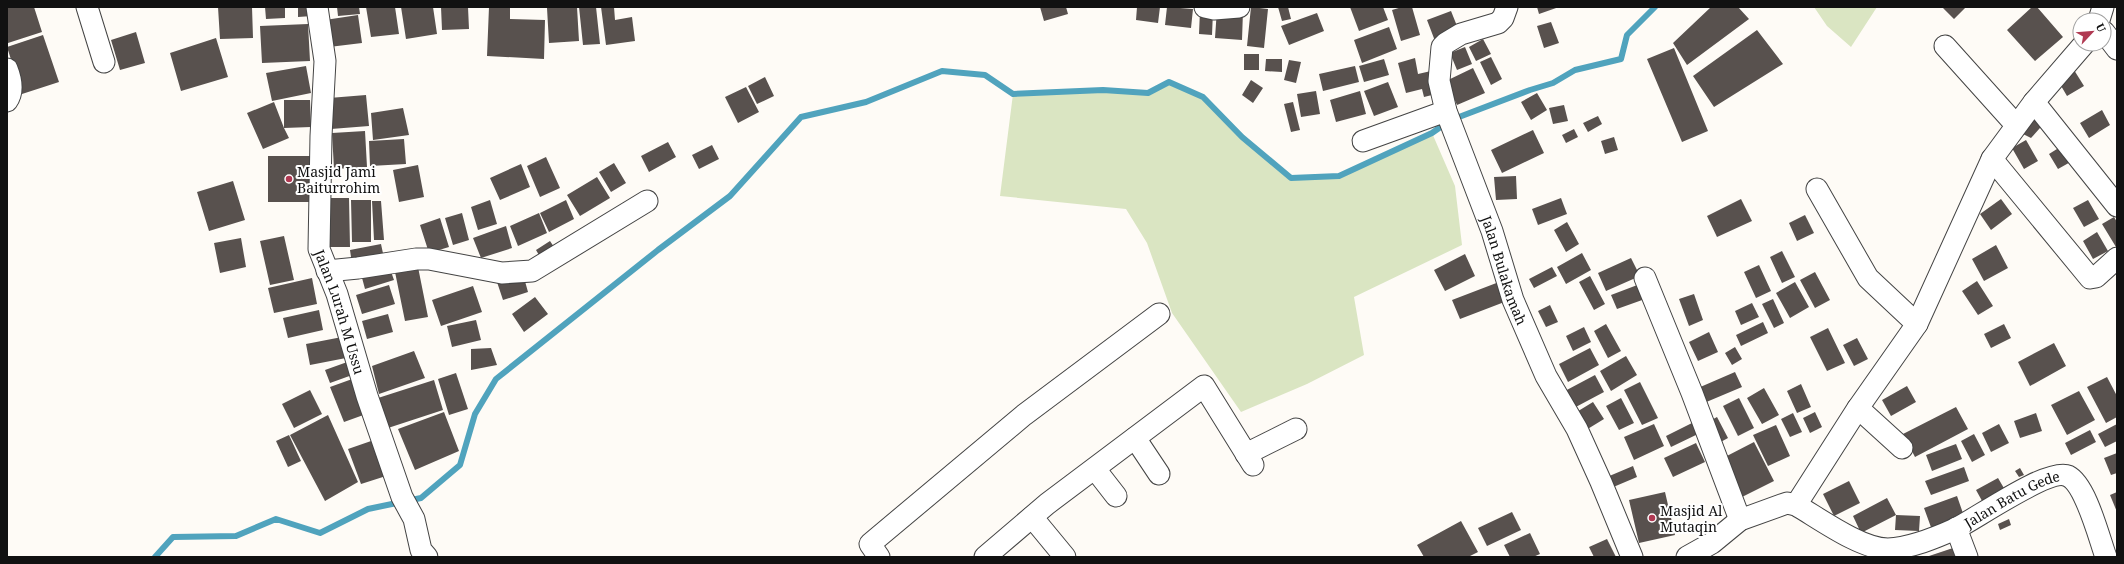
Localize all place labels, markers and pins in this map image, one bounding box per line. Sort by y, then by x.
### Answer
place label: Masjid Jami Baiturrohim [297,162,380,197]
marker: Masjid Jami Baiturrohim [284,174,294,184]
place label: Masjid Al Mutaqin [1660,501,1723,536]
marker: Masjid Al Mutaqin [1647,513,1657,523]

